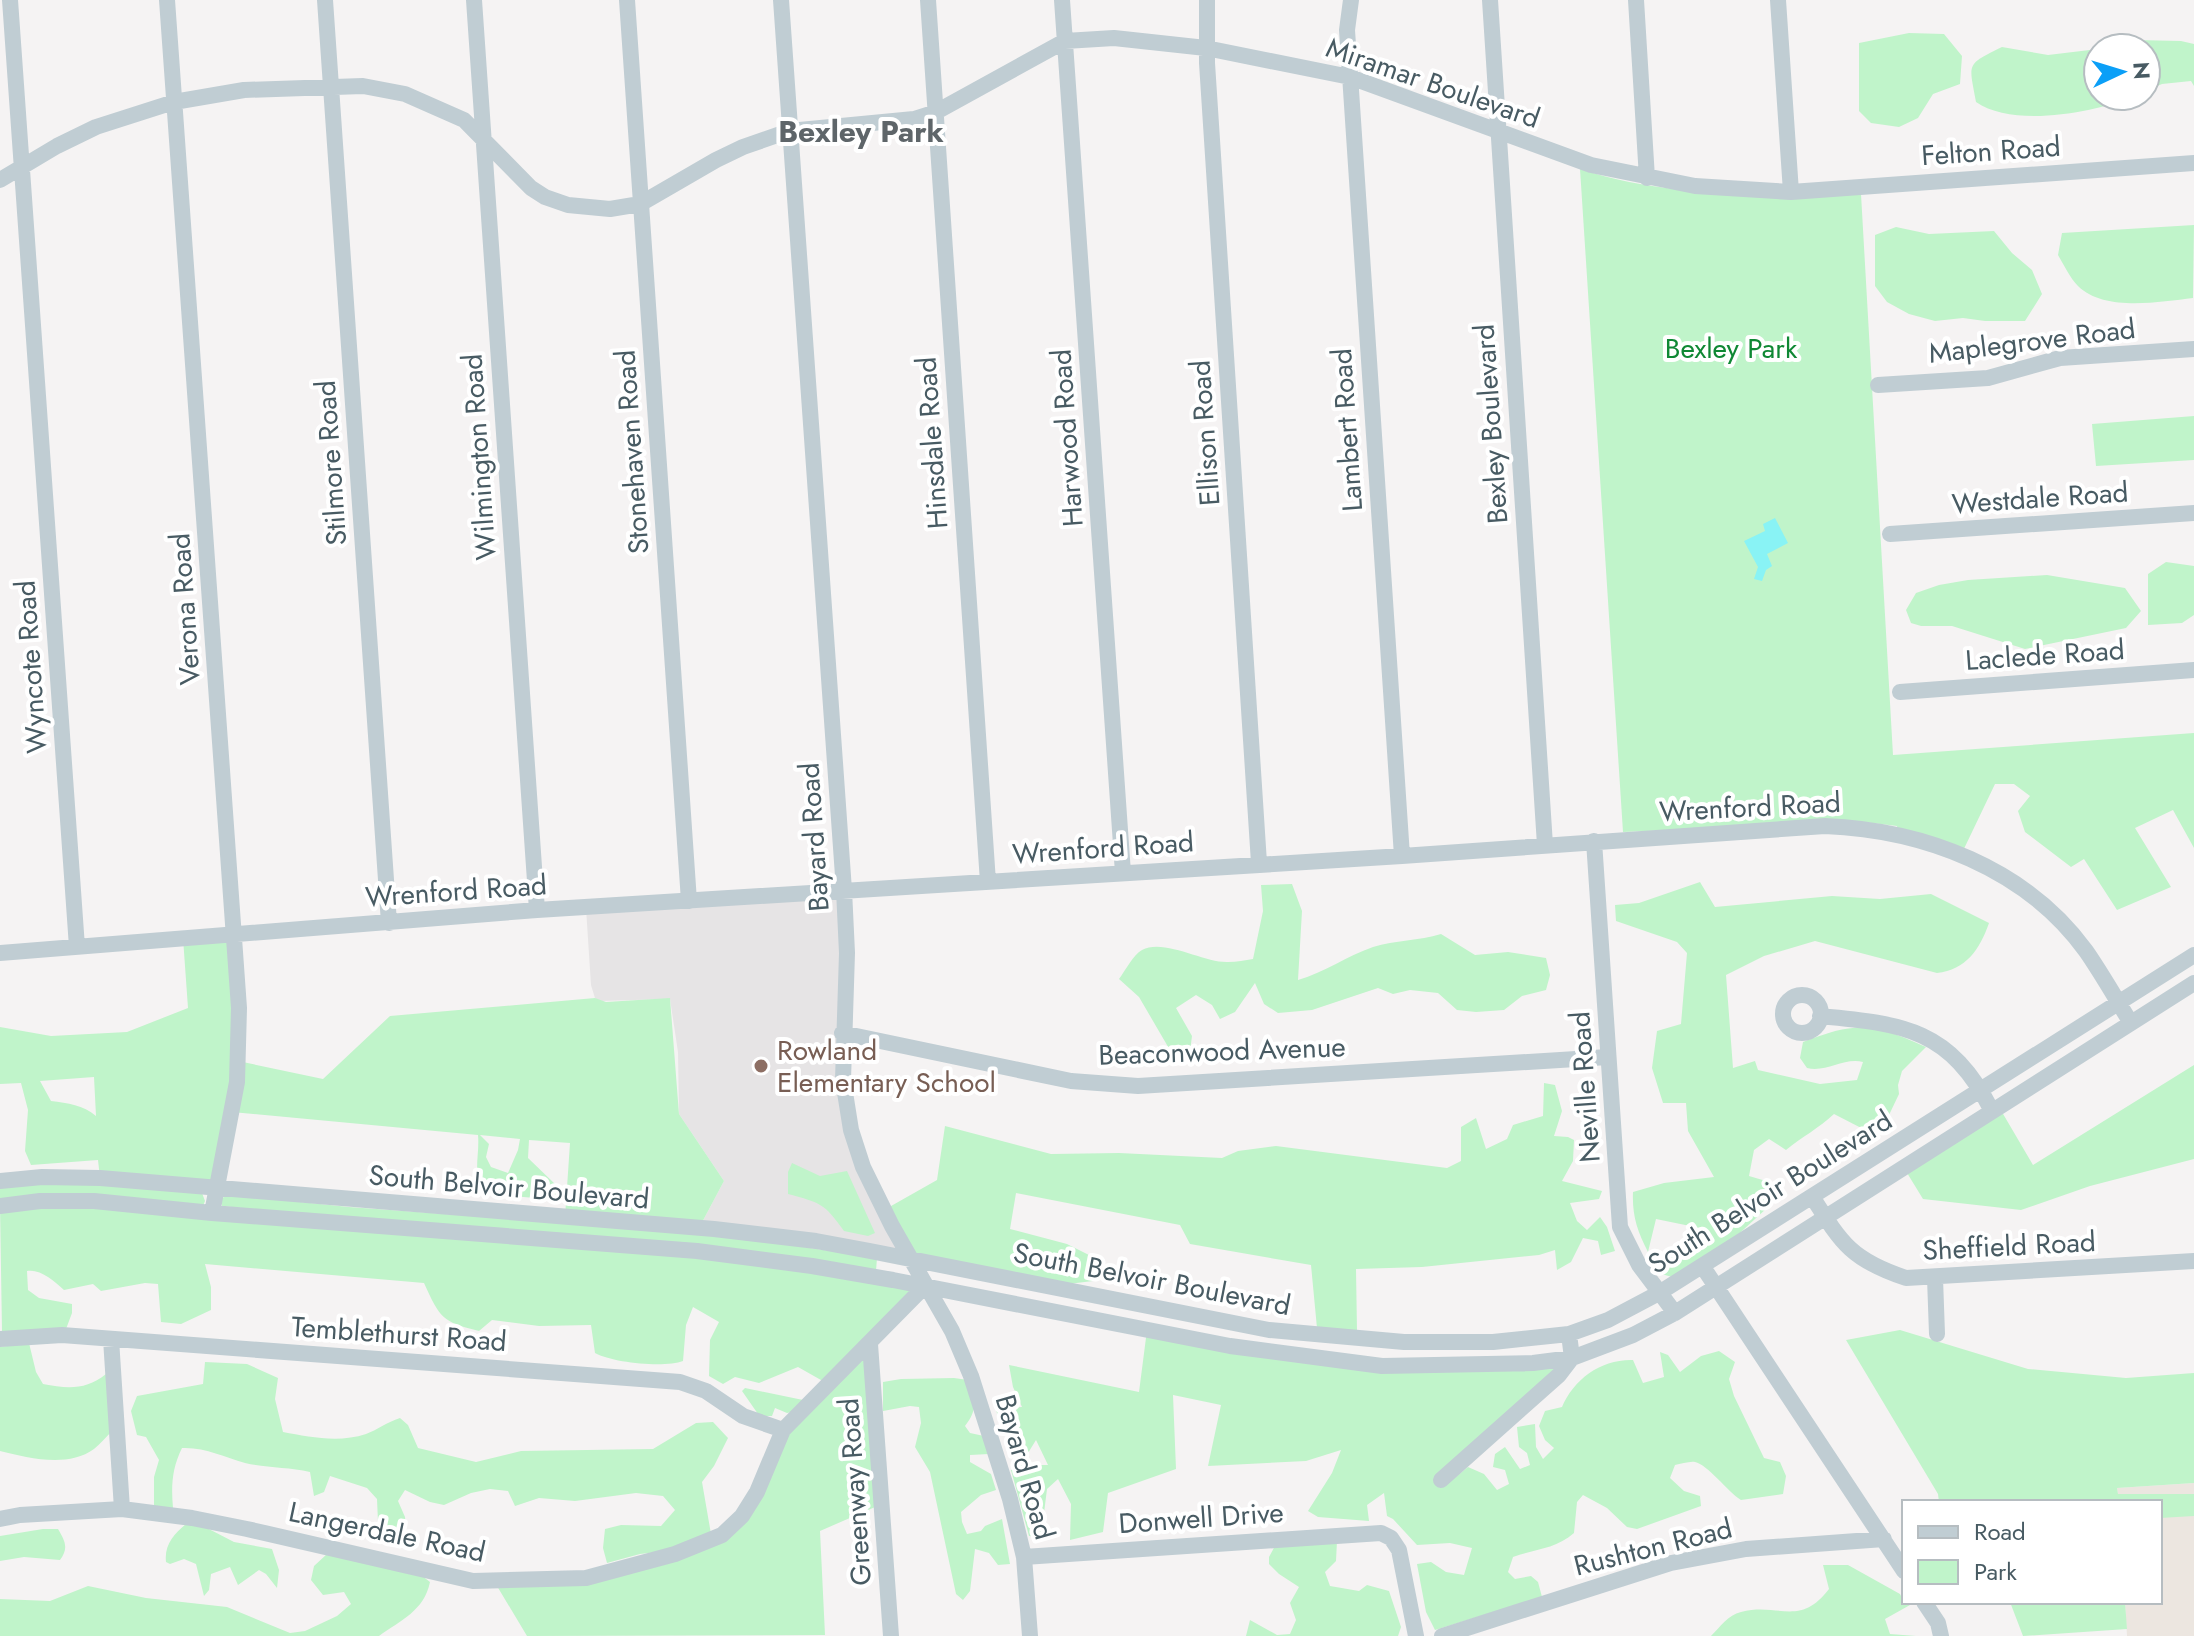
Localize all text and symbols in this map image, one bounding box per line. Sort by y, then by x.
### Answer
street label: Miramar Boulevard [1321,27,1545,139]
north arrow [2082,32,2162,112]
text: N [2125,61,2159,80]
district label: Bexley Park [778,110,945,153]
street label: Felton Road [1920,126,2062,176]
street label: Maplegrove Road [1926,308,2138,374]
street label: Bexley Boulevard [1464,323,1518,525]
park label: Bexley Park [1665,328,1798,369]
street label: Lambert Road [1321,347,1373,513]
street label: Harwood Road [1040,348,1094,528]
street label: Stonehaven Road [604,349,660,555]
street label: Wilmington Road [451,352,507,562]
street label: Hinsdale Road [906,356,958,530]
street label: Ellison Road [1179,359,1231,507]
street label: Stilmore Road [305,379,357,547]
street label: Westdale Road [1950,471,2130,525]
street label: Verona Road [159,532,211,686]
street label: Wyncote Road [5,579,57,755]
street label: Laclede Road [1964,629,2126,681]
street label: Bayard Road [788,761,840,913]
street label: Wrenford Road [1658,782,1842,832]
street label: Wrenford Road [1011,821,1195,875]
street label: Wrenford Road [364,864,548,918]
street label: Neville Road [1559,1010,1611,1164]
street label: Beaconwood Avenue [1098,1026,1346,1076]
place label: Rowland Elementary School [777,1030,996,1103]
marker: Rowland Elementary School [752,1057,770,1075]
street label: South Belvoir Boulevard [1640,1100,1900,1284]
street label: South Belvoir Boulevard [367,1154,651,1220]
street label: Sheffield Road [1921,1221,2097,1271]
street label: South Belvoir Boulevard [1010,1232,1294,1326]
street label: Temblethurst Road [290,1306,508,1362]
street label: Bayard Road [985,1390,1065,1544]
street label: Greenway Road [828,1397,882,1587]
street label: Langerdale Road [285,1491,489,1573]
street label: Donwell Drive [1117,1492,1285,1544]
legend [1902,1500,2162,1604]
street label: Rushton Road [1570,1508,1736,1586]
text: Road [1974,1514,2026,1549]
text: Park [1974,1554,2017,1589]

